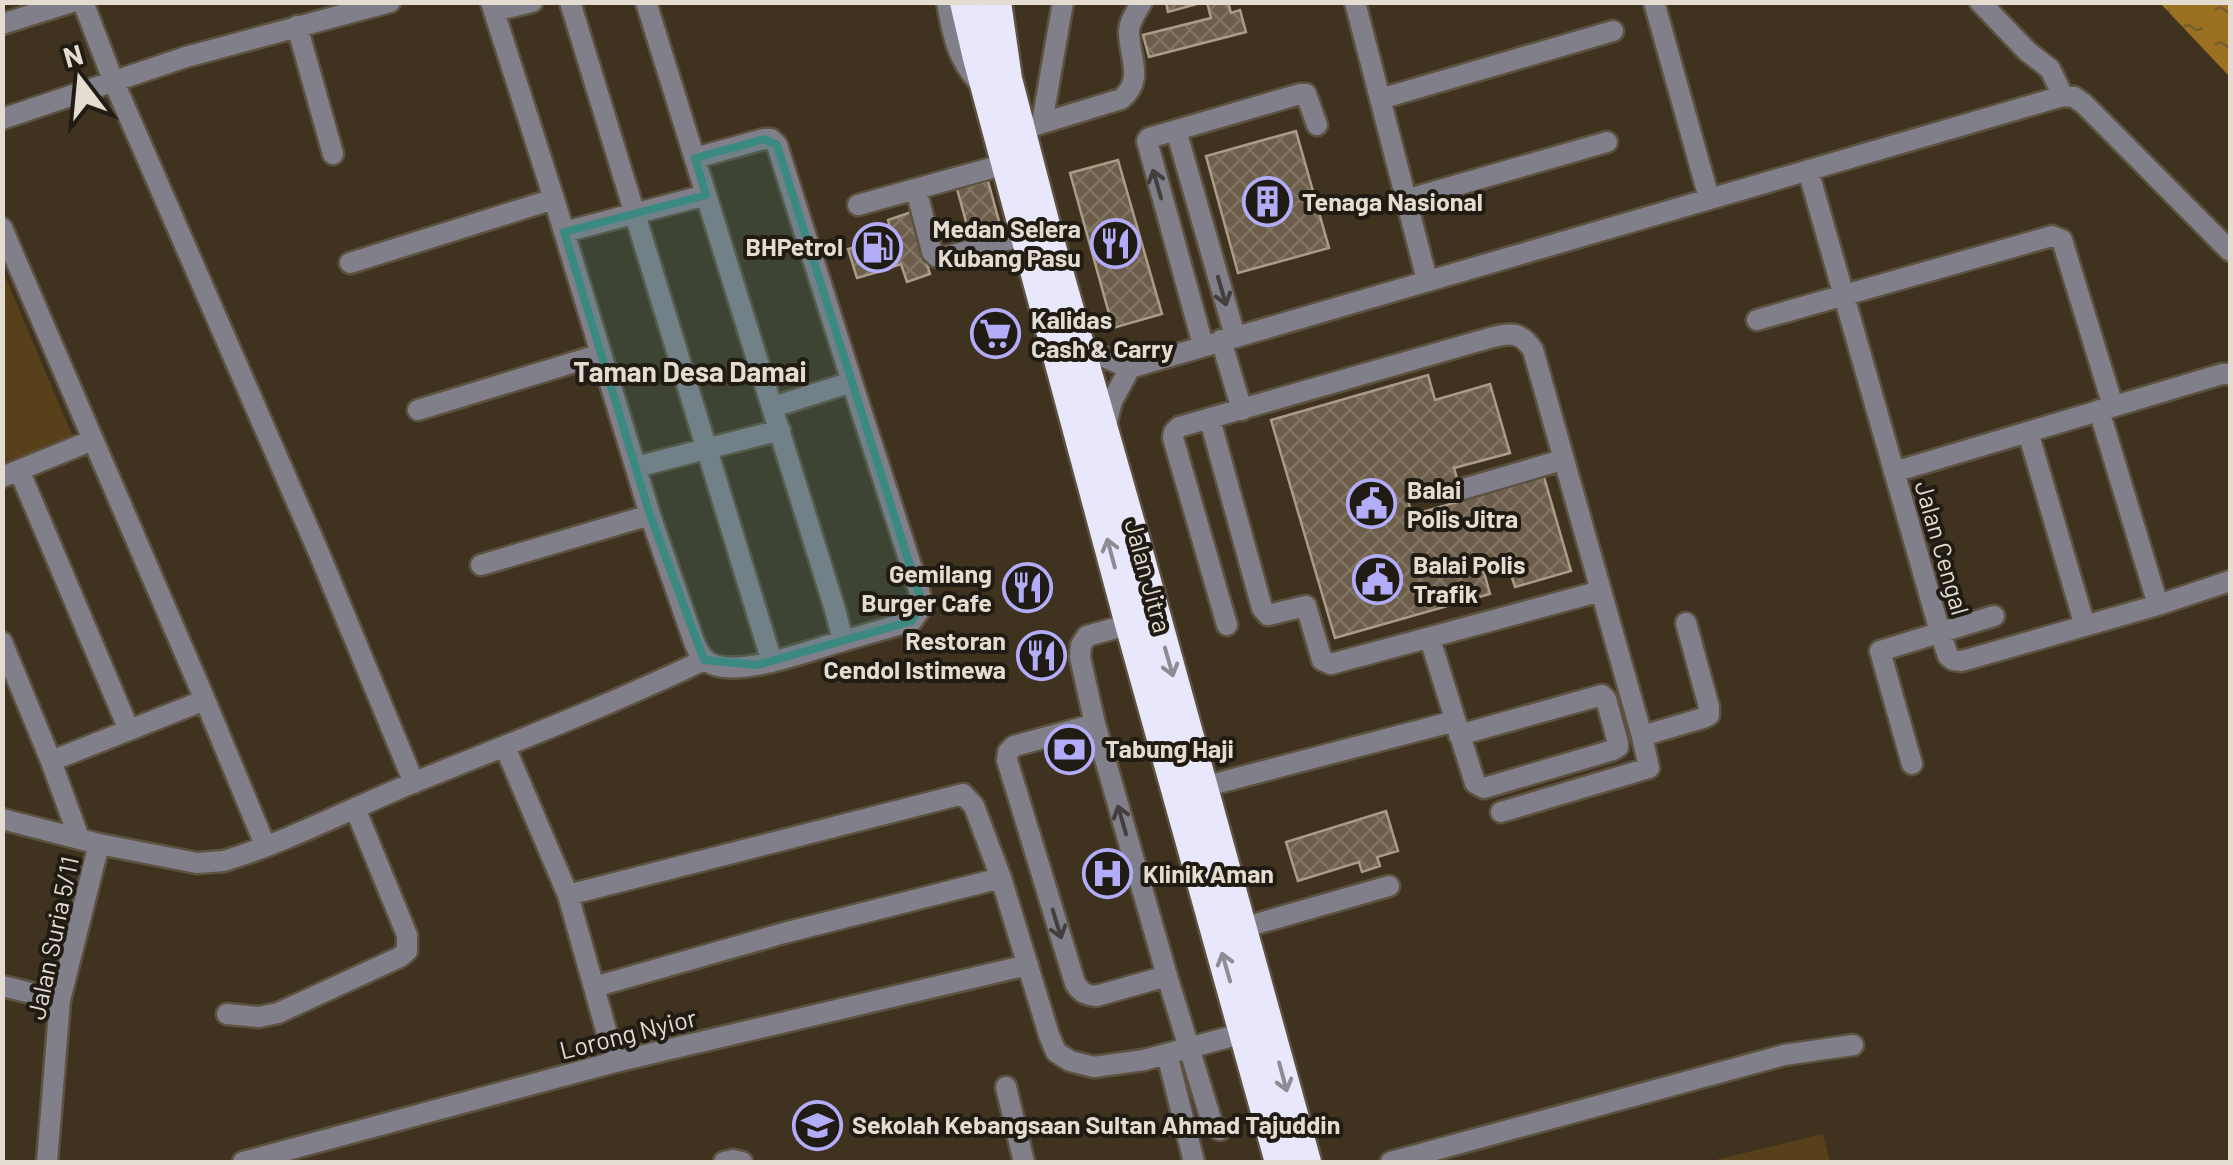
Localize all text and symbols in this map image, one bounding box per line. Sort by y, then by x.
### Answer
north arrow [30,30,130,130]
text: N [59,36,86,74]
one-way arrow [1147,169,1165,200]
building icon: Tenaga Nasional [1241,176,1293,228]
place label: Tenaga Nasional [1302,186,1483,216]
place label: Medan Selera Kubang Pasu [933,213,1081,272]
restaurant icon: Medan Selera Kubang Pasu [1090,217,1142,269]
fuel station icon: BHPetrol [852,221,904,273]
place label: BHPetrol [745,231,843,261]
one-way arrow [1213,275,1232,307]
place label: Kalidas Cash & Carry [1031,304,1174,363]
supermarket icon: Kalidas Cash & Carry [970,308,1022,360]
district label: Taman Desa Damai [573,354,807,388]
place label: Balai Polis Jitra [1407,474,1518,533]
street label: Jalan Cengal [1910,477,1976,618]
public building icon: Balai Polis Jitra [1346,478,1398,530]
street label: Jalan Jitra [1119,516,1178,636]
one-way arrow [1101,538,1120,569]
place label: Balai Polis Trafik [1413,549,1525,608]
public building icon: Balai Polis Trafik [1352,553,1404,605]
place label: Gemilang Burger Cafe [861,558,992,617]
restaurant icon: Gemilang Burger Cafe [1001,562,1053,614]
place label: Restoran Cendol Istimewa [824,625,1006,684]
restaurant icon: Restoran Cendol Istimewa [1015,629,1067,681]
one-way arrow [1160,646,1179,677]
bank icon: Tabung Haji [1044,723,1096,775]
place label: Tabung Haji [1105,733,1234,763]
one-way arrow [1112,804,1131,836]
hospital icon: Klinik Aman [1082,848,1134,900]
street label: Jalan Suria 5/11 [20,854,84,1022]
place label: Klinik Aman [1143,858,1274,888]
one-way arrow [1049,908,1067,940]
one-way arrow [1216,952,1234,984]
street label: Lorong Nyior [556,1002,699,1064]
one-way arrow [1274,1061,1293,1092]
school or university icon: Sekolah Kebangsaan Sultan Ahmad Tajuddin [791,1099,843,1151]
place label: Sekolah Kebangsaan Sultan Ahmad Tajuddin [852,1109,1340,1139]

